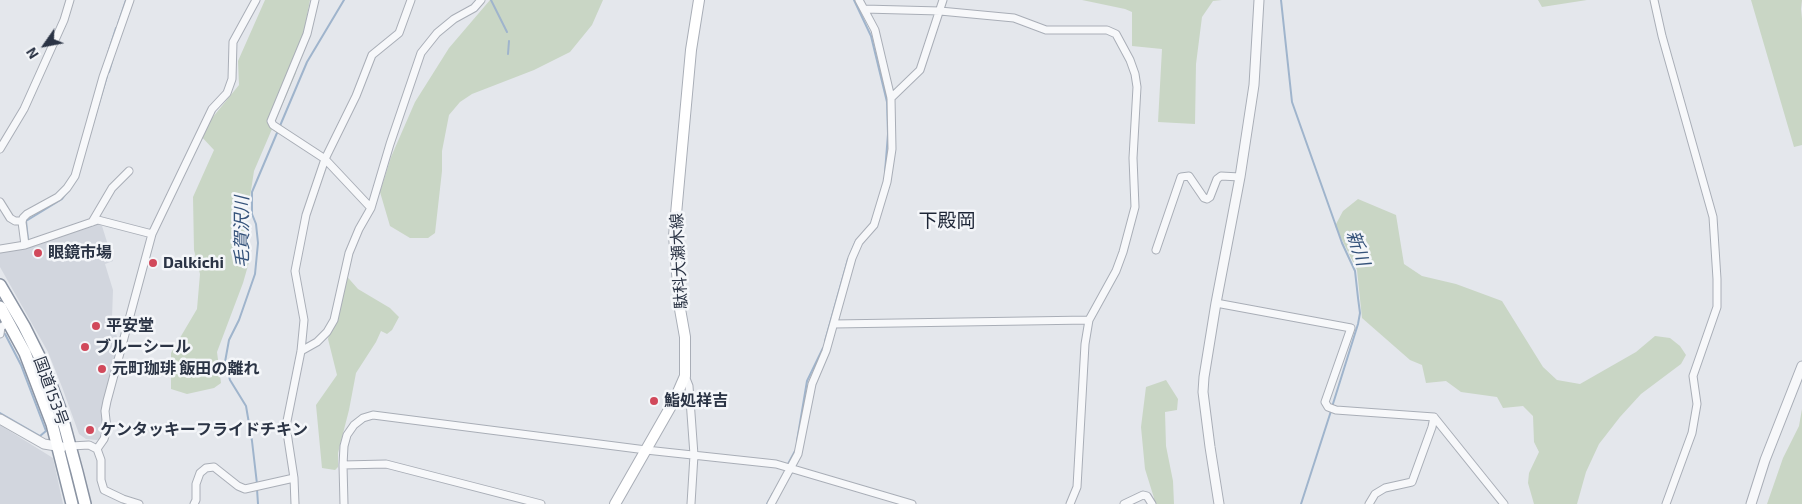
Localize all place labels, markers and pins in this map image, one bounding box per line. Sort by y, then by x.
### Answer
place label: 眼鏡市場 [48,243,112,263]
marker: 眼鏡市場 [32,247,44,259]
place label: Dalkichi [163,253,224,273]
marker: Dalkichi [147,257,159,269]
place label: 平安堂 [106,316,154,336]
marker: 平安堂 [90,320,102,332]
place label: ブルーシール [95,337,191,357]
marker: ブルーシール [79,341,91,353]
place label: 元町珈琲 飯田の離れ [112,359,259,379]
marker: 元町珈琲 飯田の離れ [96,363,108,375]
place label: 鮨処祥吉 [664,391,728,411]
marker: 鮨処祥吉 [648,395,660,407]
place label: ケンタッキーフライドチキン [100,420,308,440]
marker: ケンタッキーフライドチキン [84,424,96,436]

